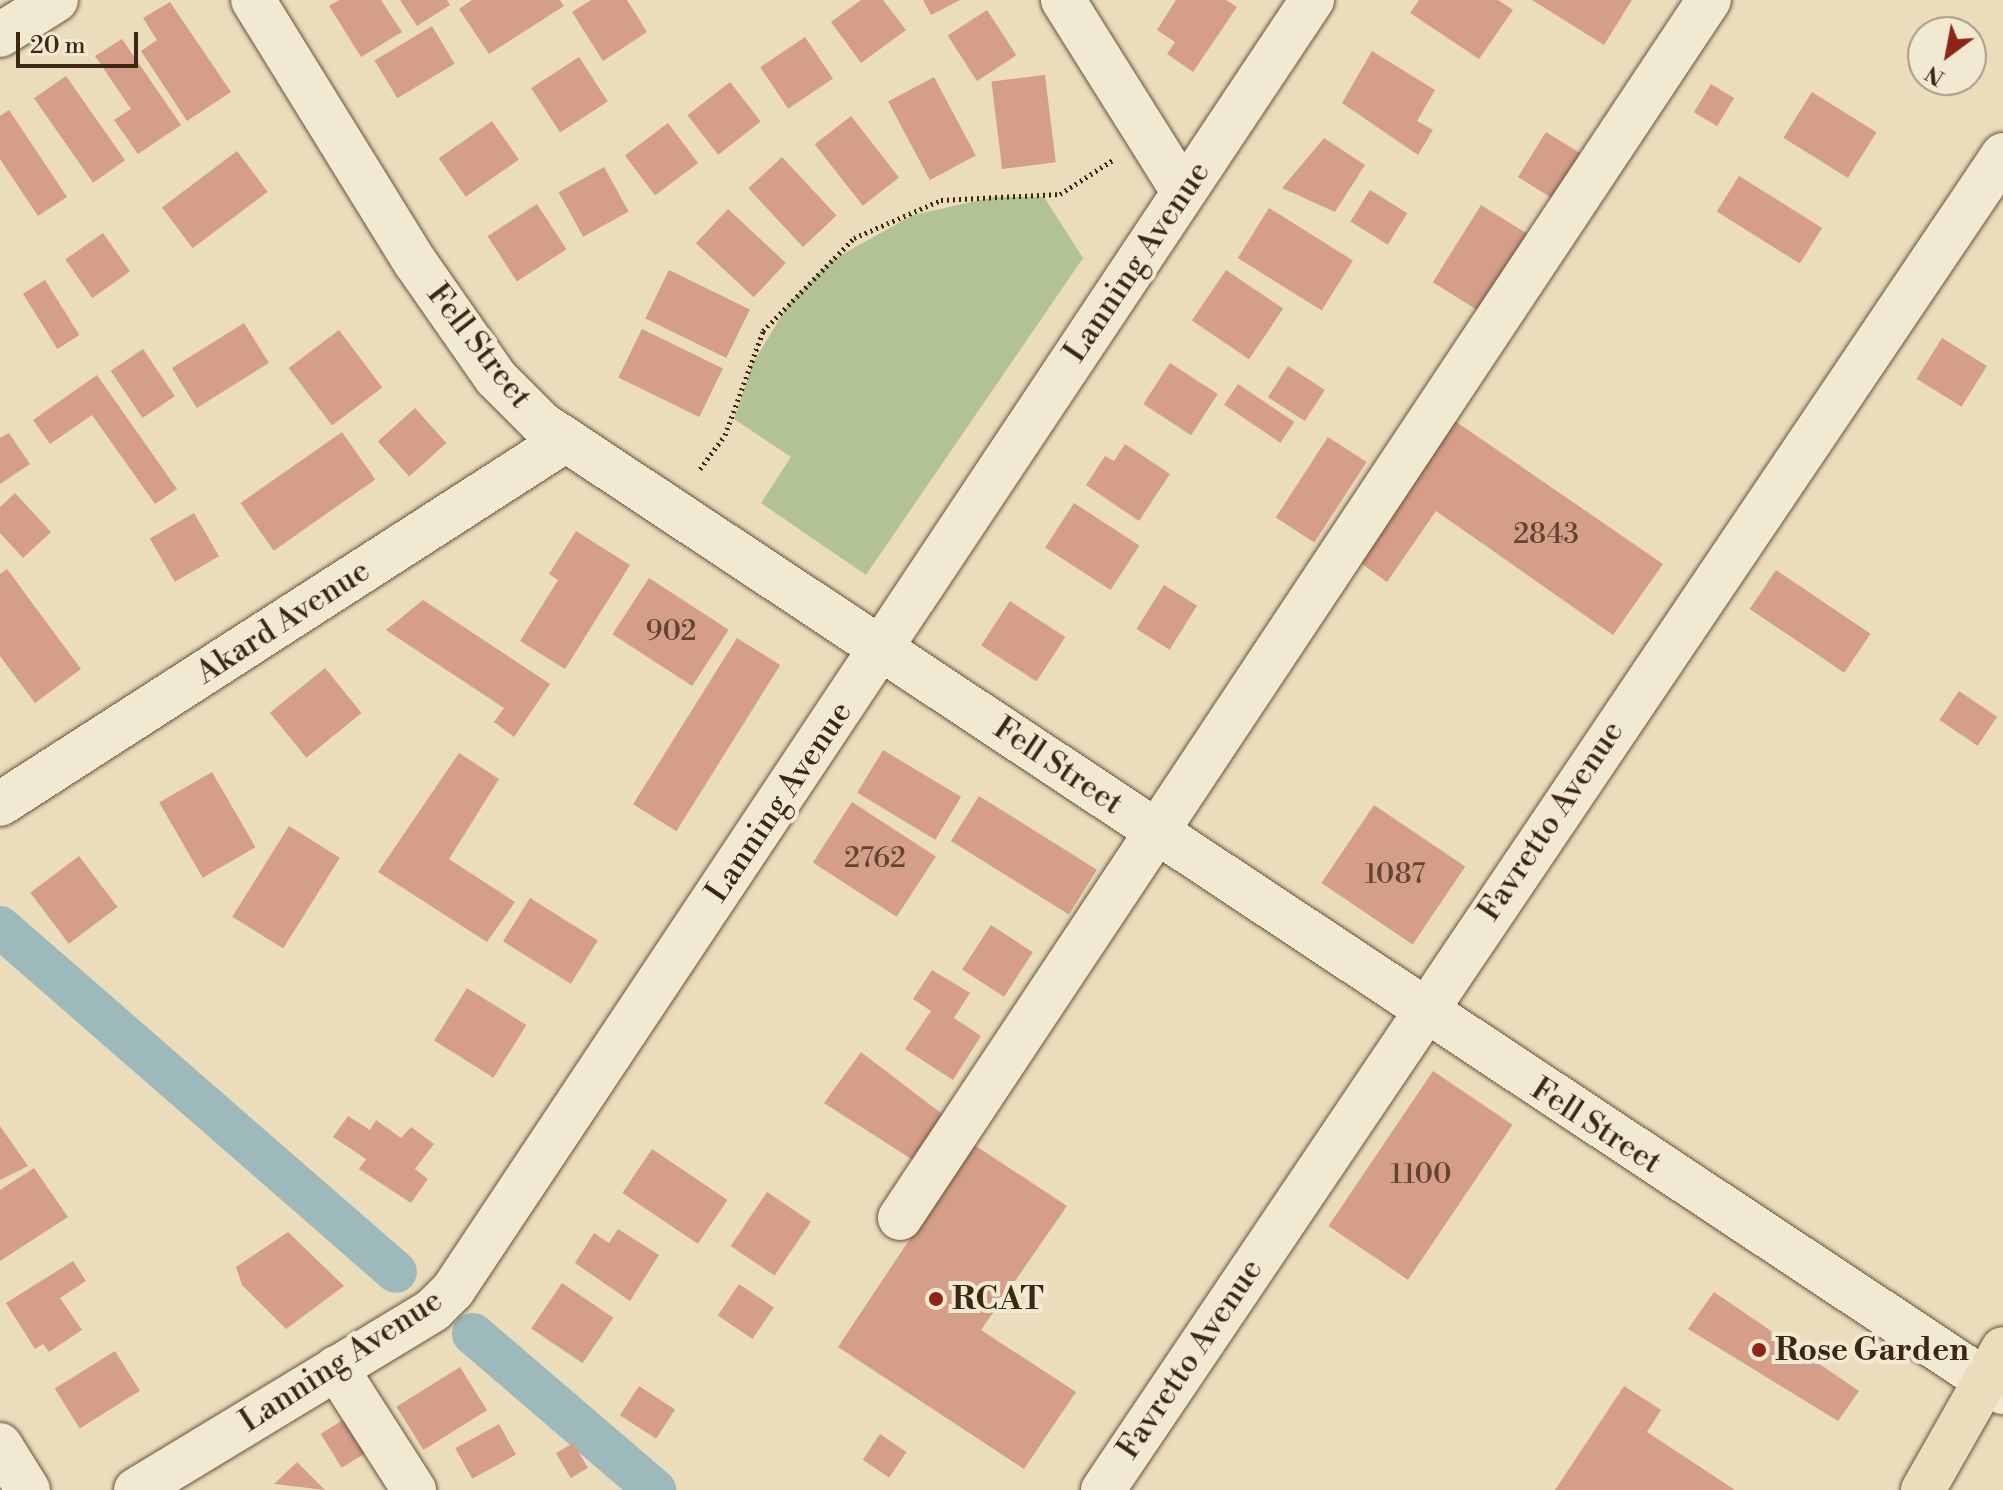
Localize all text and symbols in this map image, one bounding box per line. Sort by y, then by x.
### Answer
scale bar [20,16,142,66]
north arrow [1907,16,1987,96]
text: 20 m [30,31,86,61]
text: N [1921,59,1950,91]
street label: Lanning Avenue [1056,154,1218,370]
street label: Fell Street [418,276,540,416]
house number: 2843 [1513,518,1579,552]
street label: Akard Avenue [189,552,377,692]
house number: 902 [645,615,697,649]
street label: Lanning Avenue [698,694,860,910]
street label: Fell Street [986,709,1130,823]
street label: Favretto Avenue [1470,714,1632,928]
house number: 2762 [844,842,906,876]
house number: 1087 [1365,858,1425,892]
street label: Fell Street [1524,1070,1668,1182]
house number: 1100 [1390,1158,1452,1192]
street label: Favretto Avenue [1109,1252,1271,1466]
place label: RCAT [952,1280,1044,1318]
street label: Lanning Avenue [233,1281,449,1441]
marker: RCAT [927,1290,945,1308]
place label: Rose Garden [1775,1331,1969,1369]
marker: Rose Garden [1750,1341,1768,1359]

